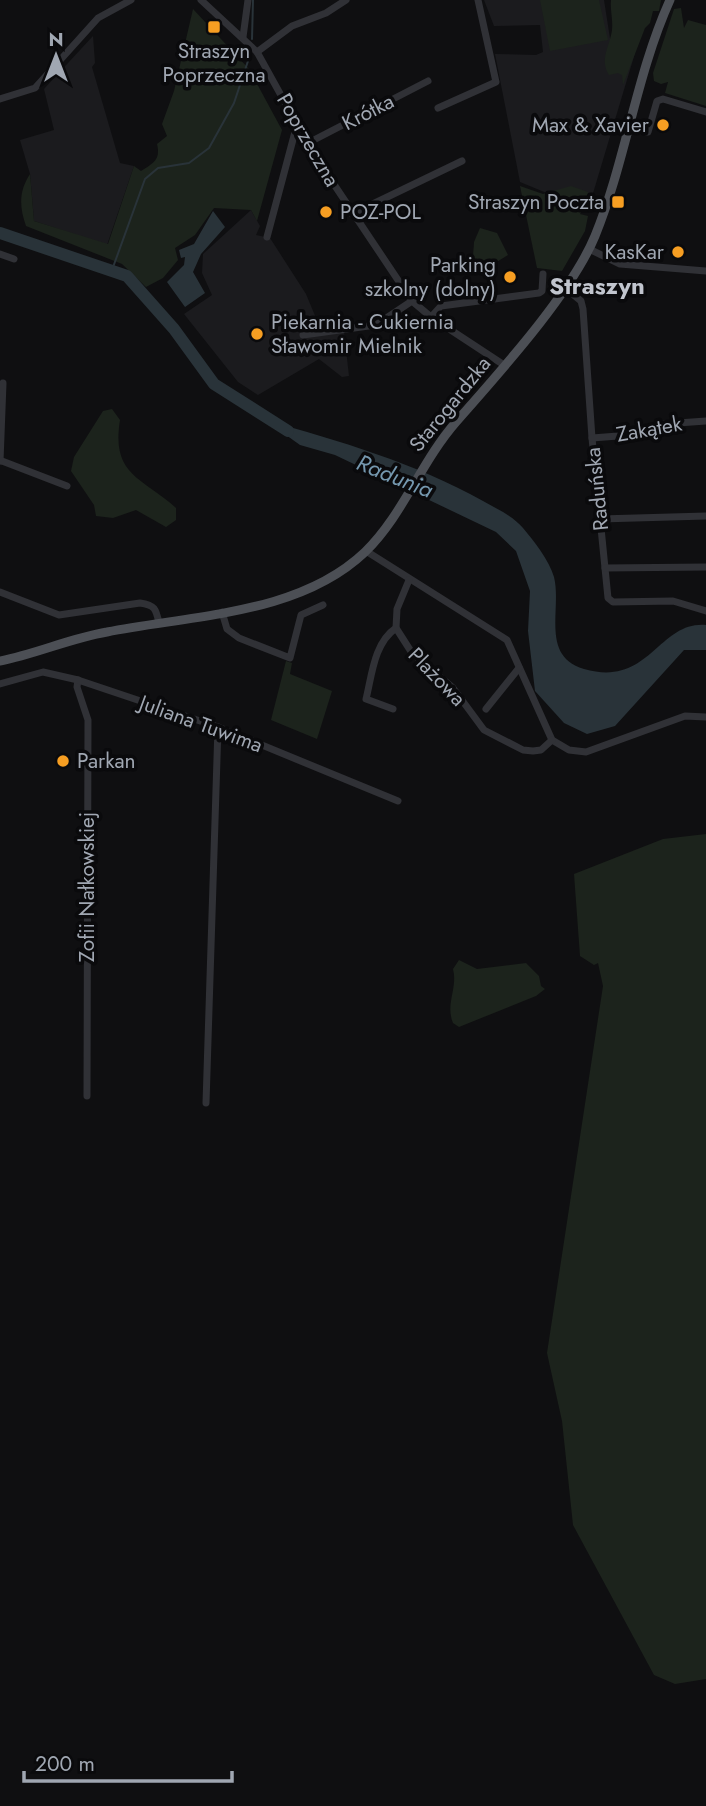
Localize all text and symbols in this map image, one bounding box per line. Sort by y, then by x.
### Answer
marker: Straszyn Poprzeczna [206,19,222,35]
north arrow [21,21,91,91]
text: N [48,26,64,53]
place label: Straszyn Poprzeczna [162,36,266,90]
street label: Krótka [337,86,399,138]
street label: Poprzeczna [269,88,347,192]
place label: Max & Xavier [532,110,650,140]
marker: Max & Xavier [655,117,671,133]
place label: Straszyn Poczta [468,187,604,217]
marker: Straszyn Poczta [610,194,626,210]
place label: POZ-POL [340,197,421,227]
marker: POZ-POL [318,204,334,220]
place label: KasKar [604,237,665,267]
marker: KasKar [670,244,686,260]
place label: Parking szkolny (dolny) [365,250,496,304]
district label: Straszyn [549,268,645,303]
marker: Parking szkolny (dolny) [502,269,518,285]
place label: Piekarnia - Cukiernia Sławomir Mielnik [271,307,454,361]
marker: Piekarnia - Cukiernia Sławomir Mielnik [249,326,265,342]
street label: Starogardzka [402,350,498,458]
street label: Zakątek [614,408,685,450]
water label: Radunia [352,445,439,507]
street label: Raduńska [578,446,616,532]
street label: Plażowa [401,641,473,713]
street label: Juliana Tuwima [132,687,267,760]
place label: Parkan [77,746,136,776]
marker: Parkan [55,753,71,769]
street label: Zofii Nałkowskiej [72,812,102,962]
scale bar [24,1740,233,1784]
text: 200 m [35,1749,95,1779]

